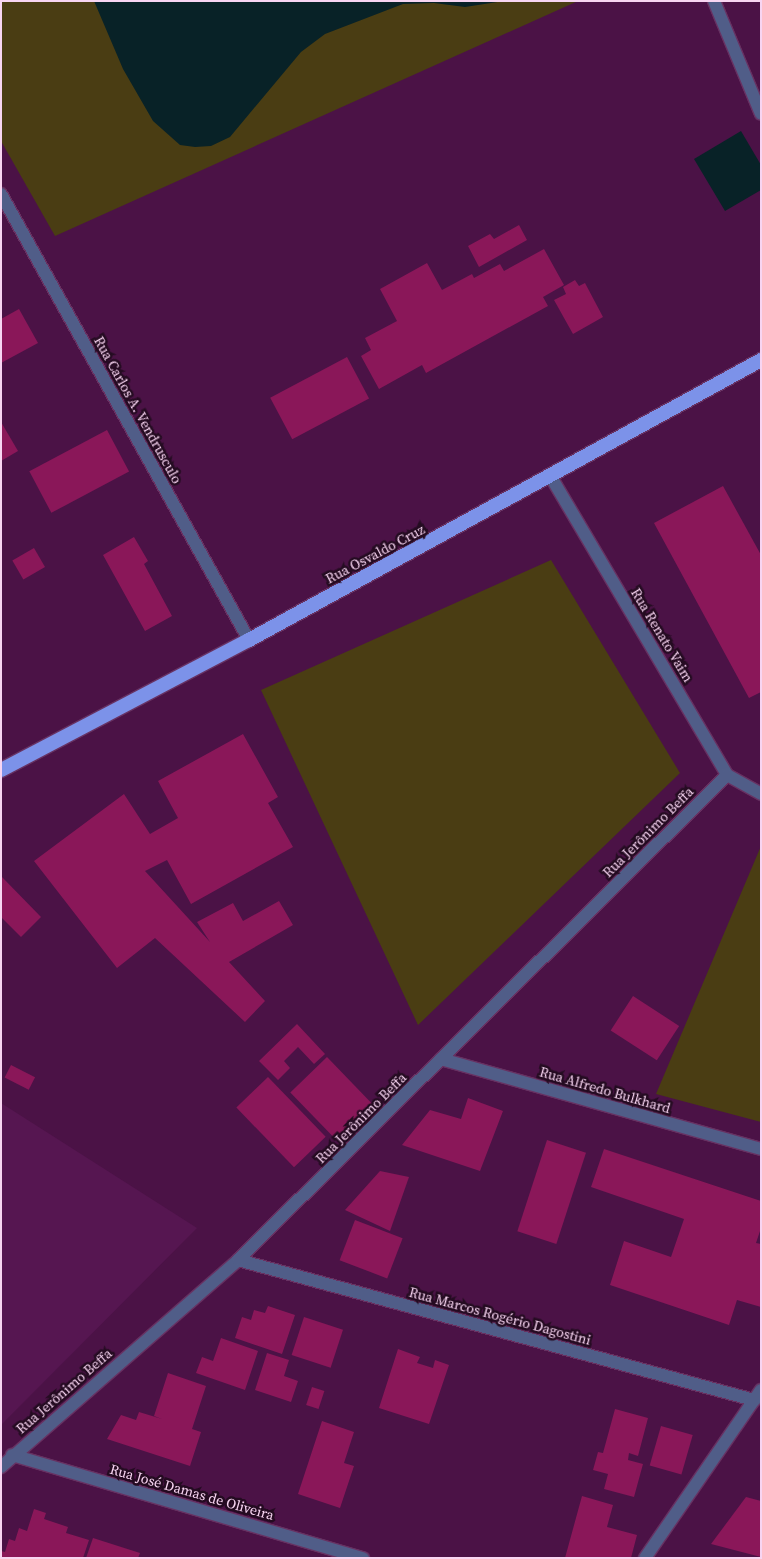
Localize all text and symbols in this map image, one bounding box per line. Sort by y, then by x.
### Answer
street label: Rua Carlos A. Vendrusculo [90,333,186,487]
street label: Rua Osvaldo Cruz [323,521,427,587]
street label: Rua Renato Vaim [627,585,697,685]
street label: Rua Jerônimo Beffa [599,783,697,881]
street label: Rua Alfredo Bulkhard [538,1063,672,1117]
street label: Rua Jerônimo Beffa [312,1069,410,1167]
street label: Rua Marcos Rogério Dagostini [407,1284,593,1348]
street label: Rua Jerônimo Beffa [13,1345,115,1437]
street label: Rua José Damas de Oliveira [108,1460,276,1524]

